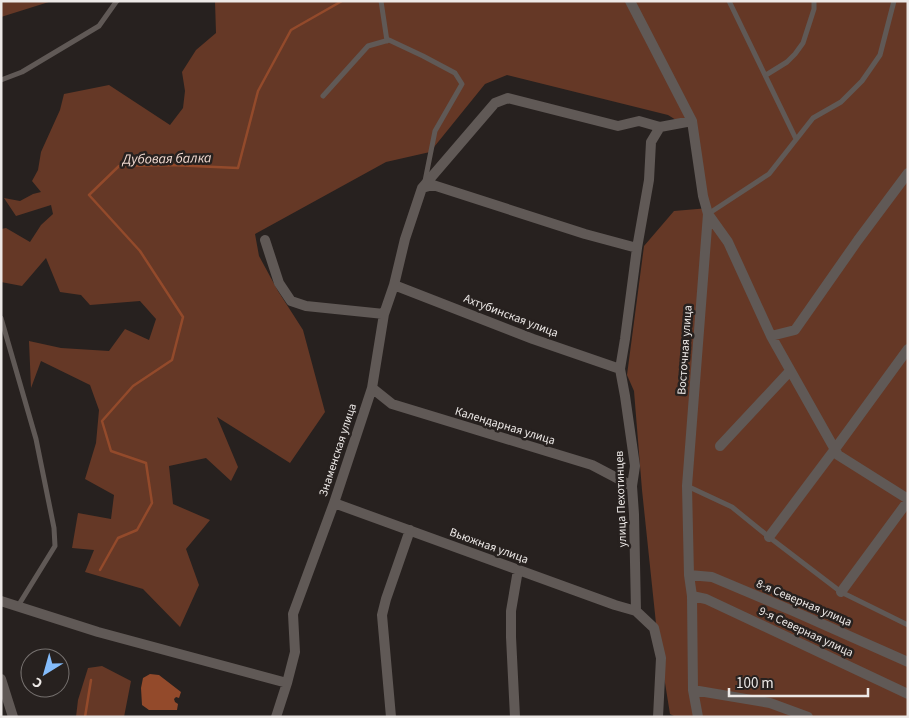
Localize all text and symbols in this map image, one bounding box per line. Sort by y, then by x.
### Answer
water label: Дубовая балка [121,148,212,170]
street label: Ахтубинская улица [461,290,561,342]
street label: Восточная улица [673,305,697,395]
street label: Знаменская улица [315,401,361,499]
street label: Календарная улица [453,403,557,449]
street label: улица Пехотинцев [611,450,631,548]
street label: Вьюжная улица [447,524,531,568]
street label: 8-я Северная улица [754,575,854,631]
street label: 9-я Северная улица [756,603,856,661]
north arrow [20,648,70,698]
scale bar [729,666,868,698]
text: С [29,672,47,693]
text: 100 m [736,673,774,694]

